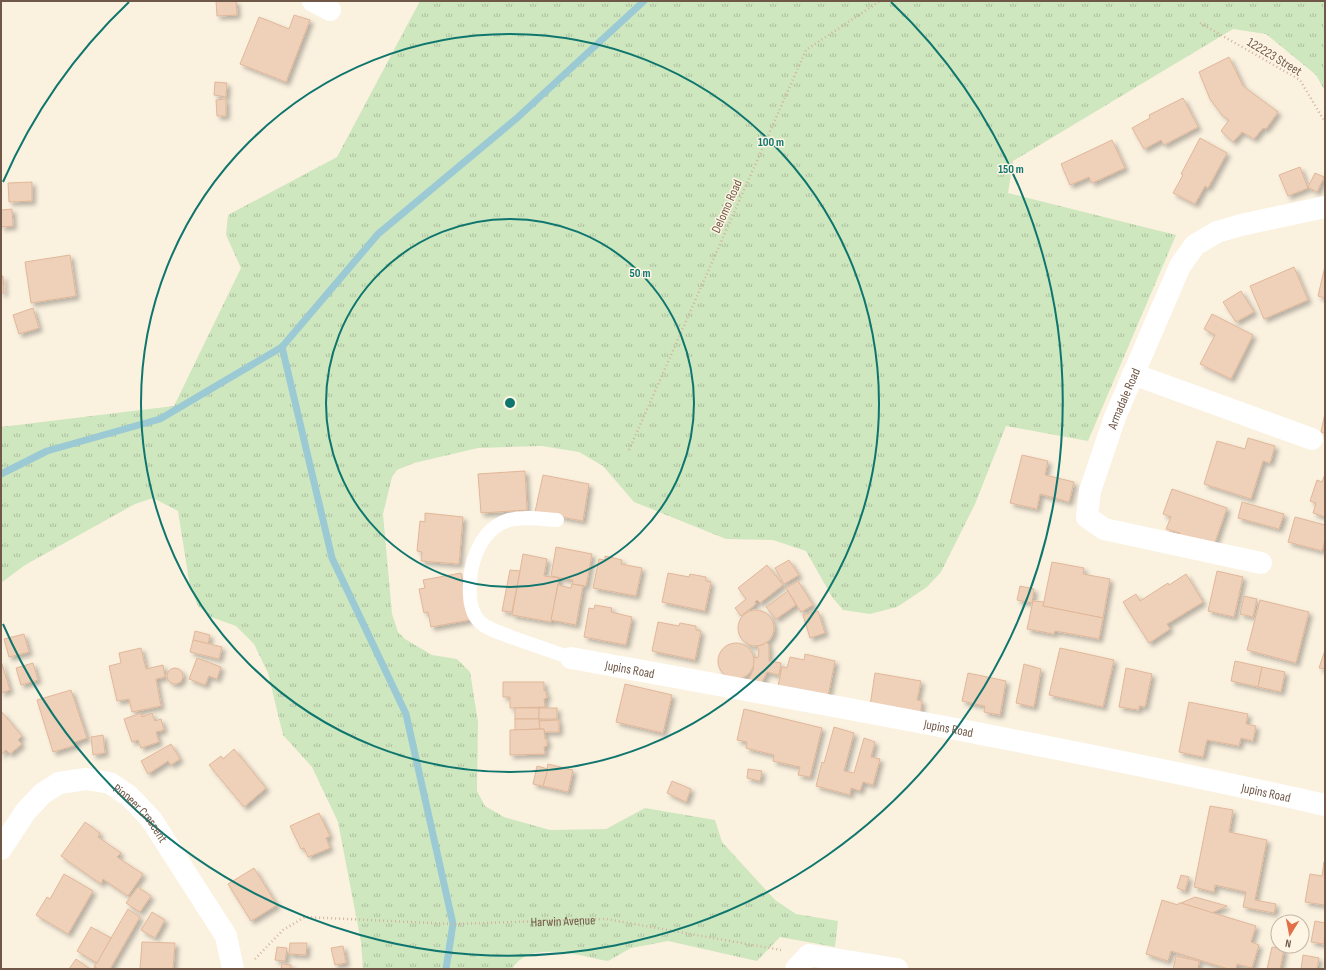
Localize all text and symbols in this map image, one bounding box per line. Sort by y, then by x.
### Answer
street label: 122223 Street [1244,34,1305,79]
text: 100 m [758,135,784,150]
text: 150 m [998,162,1024,177]
street label: Delomo Road [708,177,746,236]
text: 50 m [630,266,650,281]
street label: Armadale Road [1104,366,1144,432]
centre of rings [503,396,517,410]
street label: Jupins Road [603,657,656,682]
street label: Jupins Road [921,716,974,741]
street label: Jupins Road [1239,780,1292,806]
street label: Pioneer Crescent [110,781,171,846]
street label: Harwin Avenue [530,912,596,930]
north arrow [1270,914,1310,954]
text: N [1284,936,1292,950]

